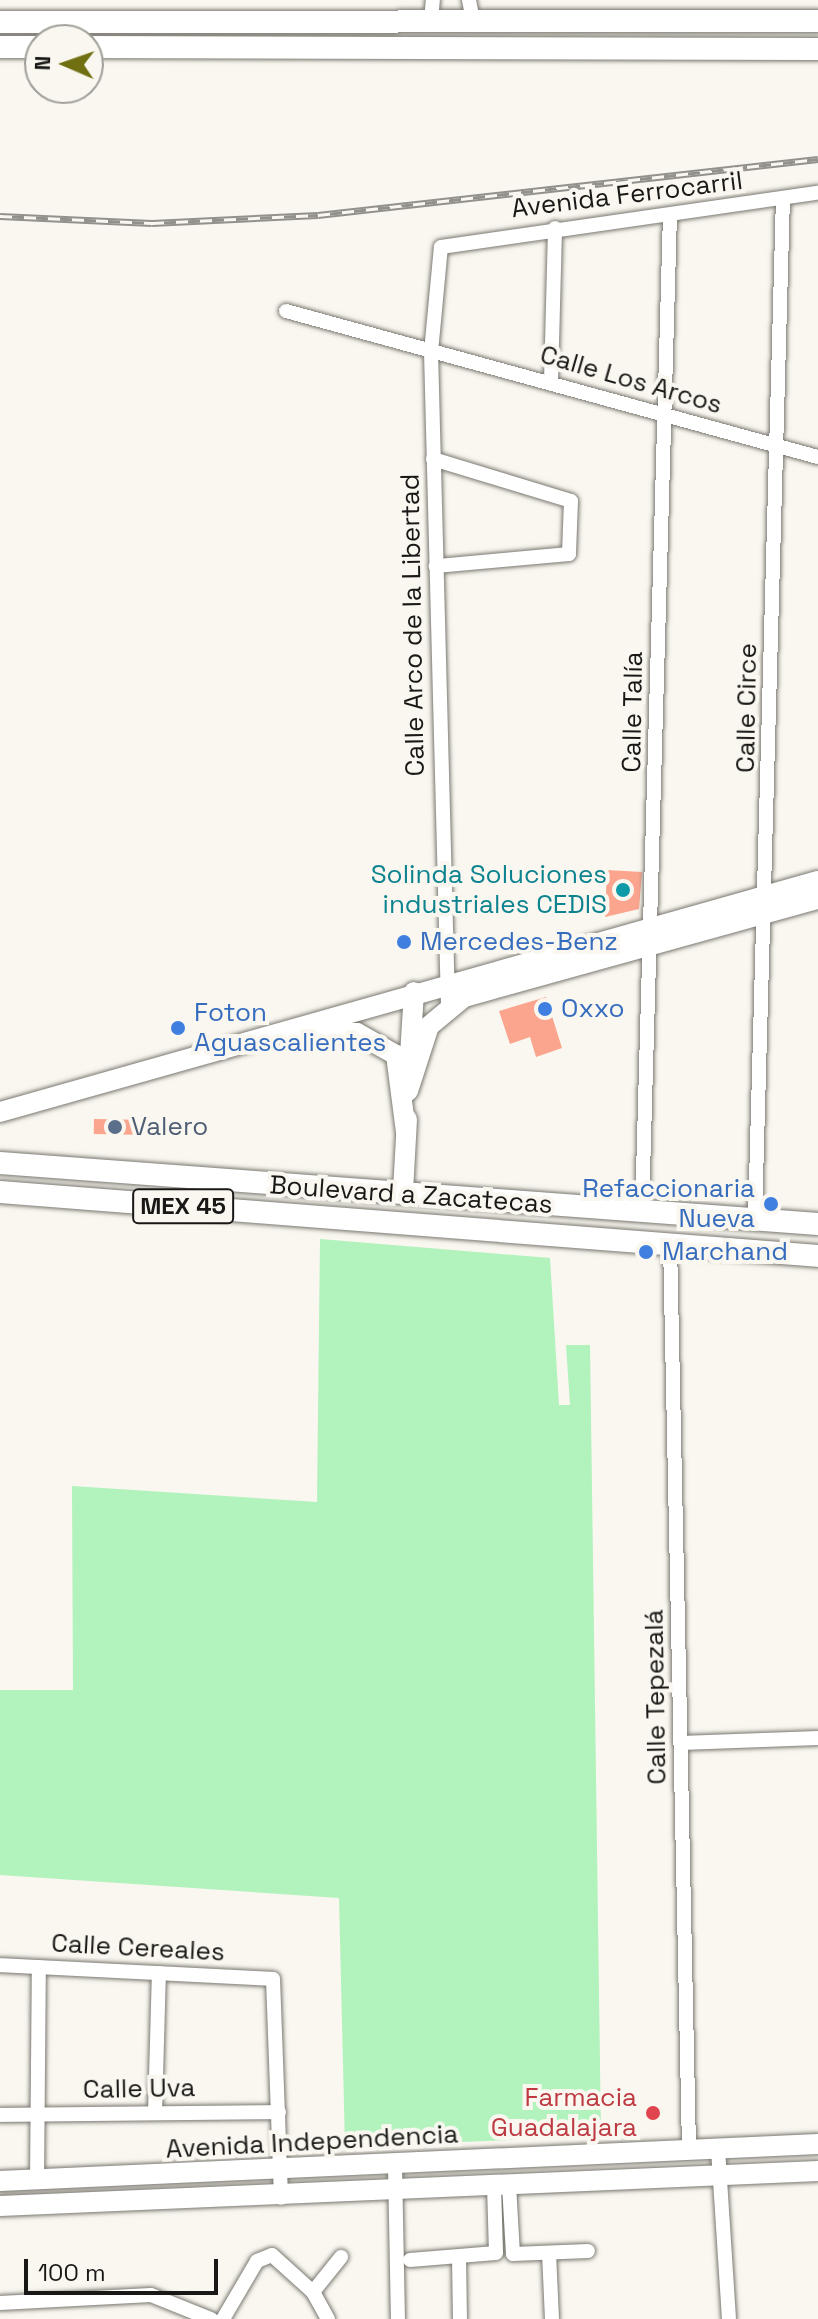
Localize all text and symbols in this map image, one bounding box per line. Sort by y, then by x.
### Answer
north arrow [24,24,104,104]
text: N [28,55,56,71]
street label: Avenida Ferrocarril [510,165,744,225]
street label: Calle Los Arcos [536,339,726,421]
street label: Calle Arco de la Libertad [395,473,431,777]
street label: Calle Circe [730,643,764,773]
street label: Calle Talía [616,651,650,773]
place label: Solinda Soluciones industriales CEDIS [371,859,607,920]
marker: Solinda Soluciones industriales CEDIS [614,881,632,899]
place label: Mercedes-Benz [420,926,618,958]
marker: Mercedes-Benz [395,933,413,951]
place label: Oxxo [561,993,624,1025]
place label: Foton Aguascalientes [194,997,386,1058]
marker: Oxxo [536,1000,554,1018]
marker: Foton Aguascalientes [169,1019,187,1037]
place label: Valero [131,1111,208,1143]
marker: Valero [106,1118,124,1136]
street label: Boulevard a Zacatecas [268,1170,554,1220]
place label: Refaccionaria Nueva [582,1173,755,1234]
road number: MEX 45 [131,1186,235,1226]
marker: Refaccionaria Nueva [762,1195,780,1213]
place label: Marchand [662,1236,788,1268]
marker: Marchand [637,1243,655,1261]
street label: Calle Tepezalá [639,1609,673,1785]
street label: Calle Cereales [50,1928,226,1968]
street label: Calle Uva [83,2072,195,2106]
place label: Farmacia Guadalajara [491,2082,637,2144]
marker: Farmacia Guadalajara [644,2104,662,2122]
street label: Avenida Independencia [165,2119,459,2165]
scale bar [28,2243,222,2293]
text: 100 m [38,2257,106,2288]

